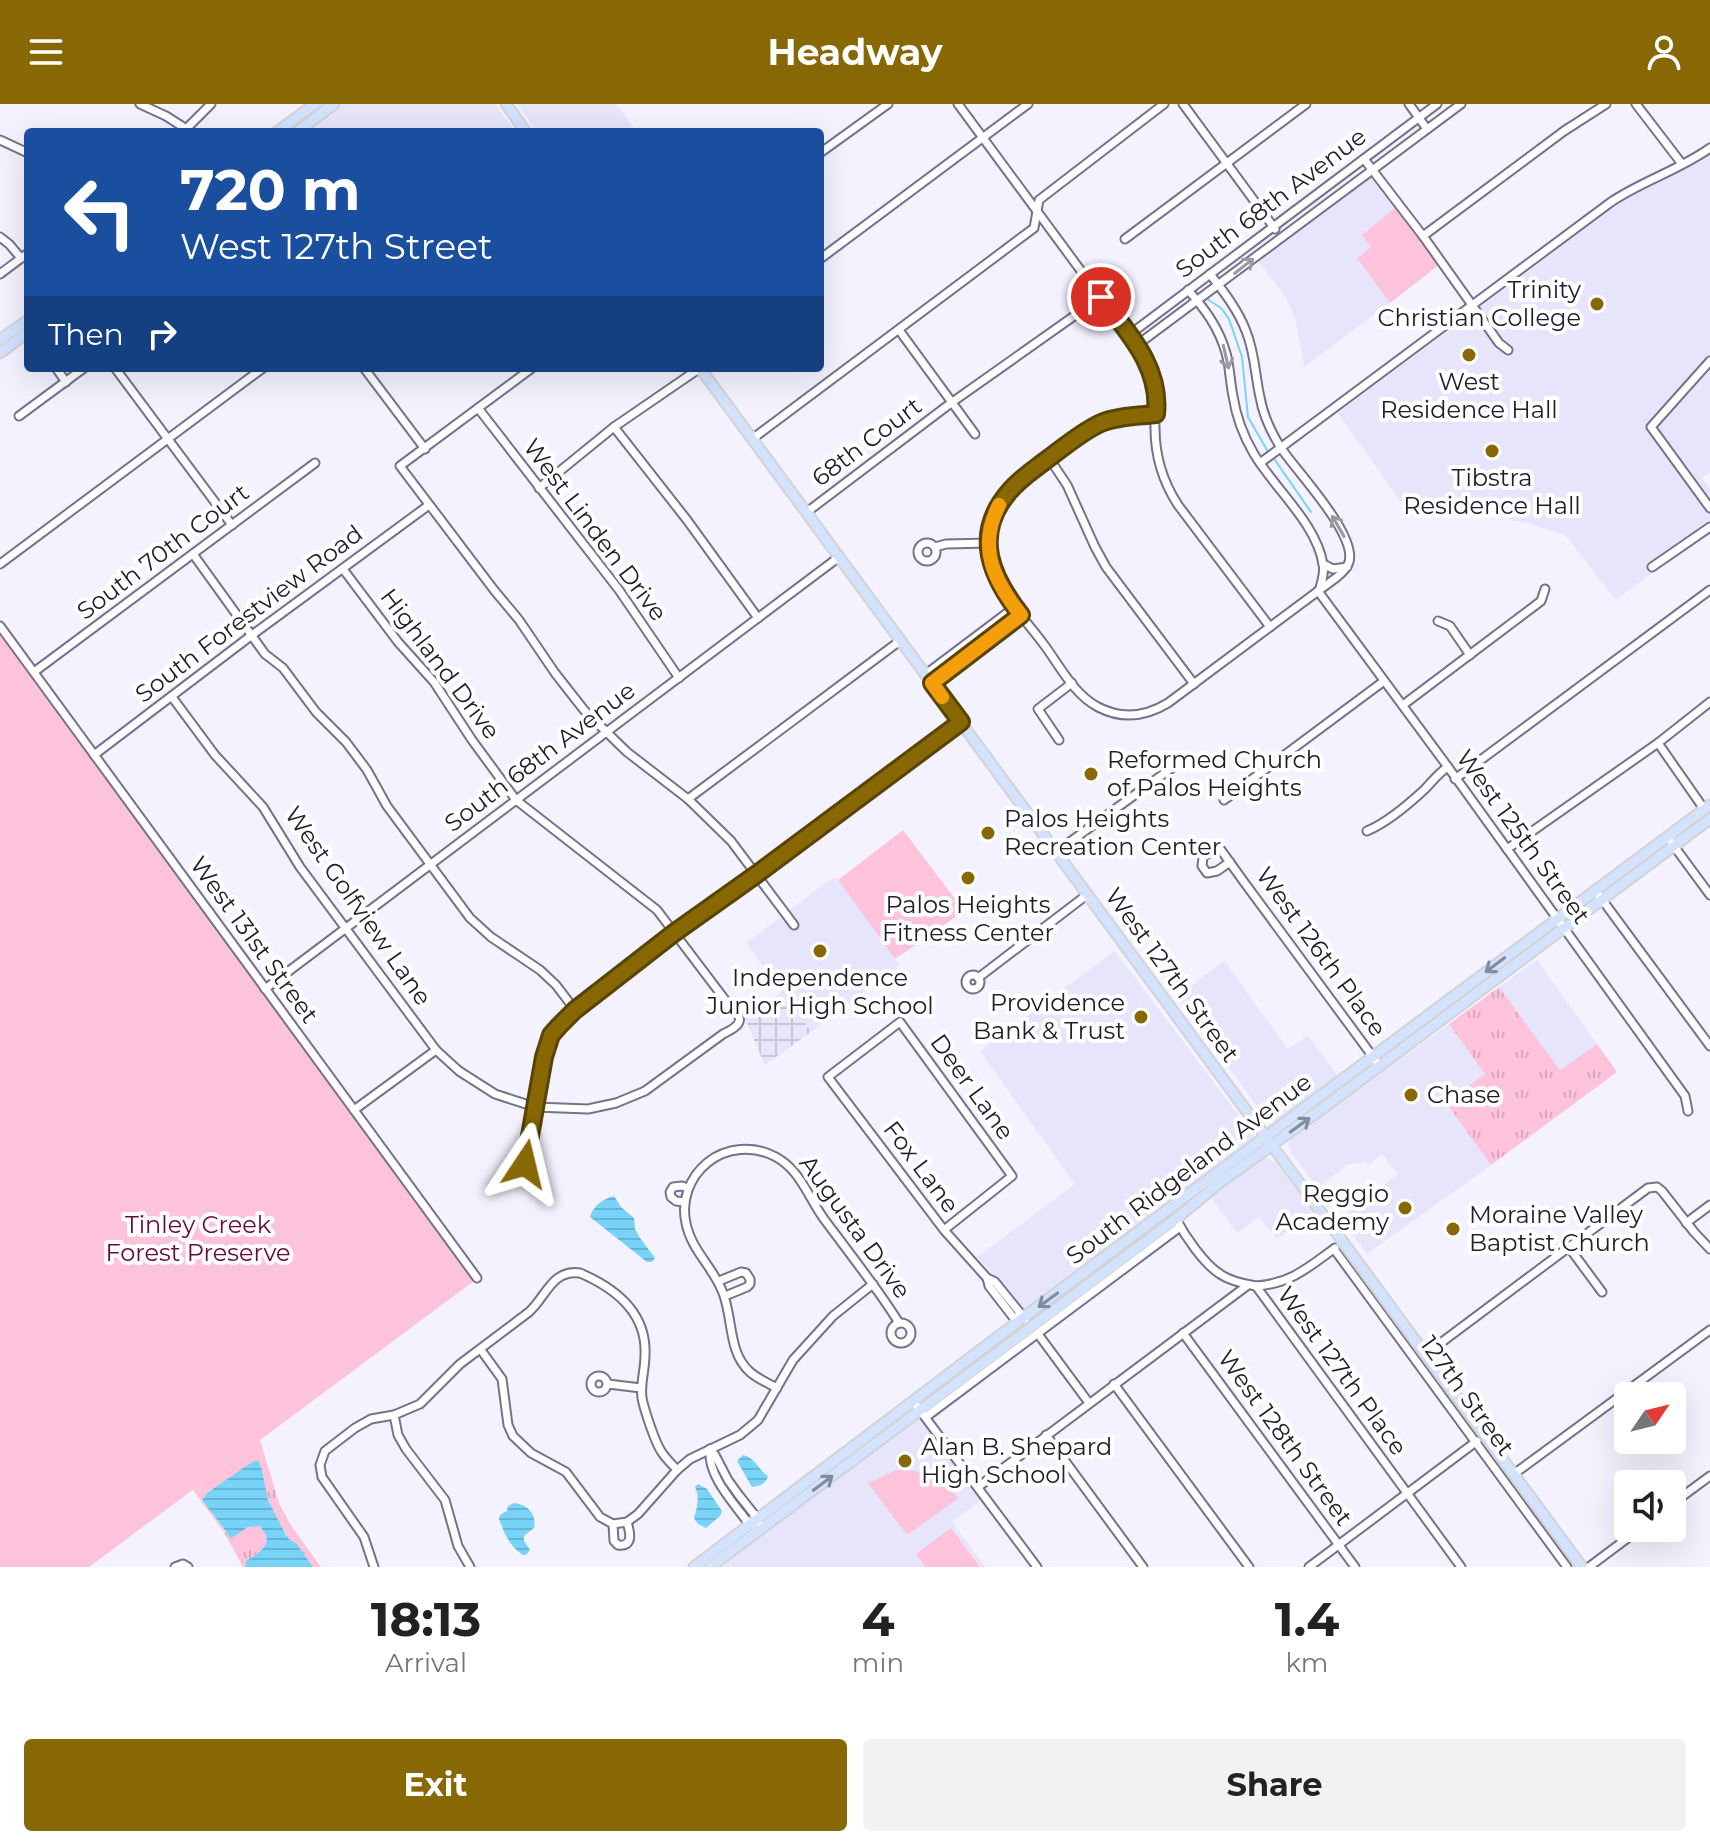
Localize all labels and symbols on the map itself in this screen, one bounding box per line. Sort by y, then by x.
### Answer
street label: South 68th Avenue [1170,122,1372,284]
one-way arrow [1233,257,1254,274]
pin [1067,263,1135,331]
place label: Trinity Christian College [1377,275,1581,332]
marker: Trinity Christian College [1588,295,1606,313]
one-way arrow [1219,343,1234,369]
marker: West Residence Hall [1460,346,1478,364]
place label: West Residence Hall [1380,367,1558,424]
street label: 68th Court [806,391,927,492]
street label: West Linden Drive [517,433,673,626]
marker: Tibstra Residence Hall [1483,442,1501,460]
place label: Tibstra Residence Hall [1403,463,1581,520]
street label: South 70th Court [71,477,255,626]
one-way arrow [1330,515,1346,538]
street label: South Forestview Road [129,519,368,708]
street label: Highland Drive [374,583,506,745]
street label: South 68th Avenue [439,676,641,838]
street label: West 125th Street [1450,744,1596,930]
place label: Reformed Church of Palos Heights [1107,745,1322,802]
marker: Reformed Church of Palos Heights [1082,765,1100,783]
street label: West Golfview Lane [279,801,438,1011]
place label: Palos Heights Recreation Center [1004,804,1221,861]
marker: Palos Heights Recreation Center [979,824,997,842]
street label: West 131st Street [184,851,325,1029]
street label: West 126th Place [1250,861,1393,1042]
marker: Palos Heights Fitness Center [959,869,977,887]
street label: West 127th Street [1099,882,1246,1068]
place label: Palos Heights Fitness Center [882,890,1054,947]
marker: Independence Junior High School [811,942,829,960]
one-way arrow [1485,956,1506,973]
place label: Independence Junior High School [705,963,934,1020]
place label: Providence Bank & Trust [973,988,1125,1045]
marker: Providence Bank & Trust [1132,1008,1150,1026]
street label: Deer Lane [924,1028,1021,1145]
street label: South Ridgeland Avenue [1061,1067,1317,1270]
place label: Chase [1427,1080,1501,1109]
marker: Chase [1402,1086,1420,1104]
street label: Fox Lane [877,1115,965,1218]
one-way arrow [1288,1117,1310,1133]
position arrow [483,1122,567,1206]
street label: Augusta Drive [794,1149,917,1304]
place label: Reggio Academy [1275,1179,1389,1236]
marker: Reggio Academy [1396,1199,1414,1217]
place label: Moraine Valley Baptist Church [1469,1200,1650,1257]
park label: Tinley Creek Forest Preserve [105,1210,291,1267]
marker: Moraine Valley Baptist Church [1444,1220,1462,1238]
street label: West 127th Place [1271,1281,1413,1461]
one-way arrow [1037,1291,1059,1308]
street label: 127th Street [1414,1330,1521,1461]
street label: West 128th Street [1212,1344,1359,1531]
north arrow [1614,1382,1686,1454]
place label: Alan B. Shepard High School [921,1432,1112,1489]
marker: Alan B. Shepard High School [896,1452,914,1470]
one-way arrow [811,1474,833,1491]

